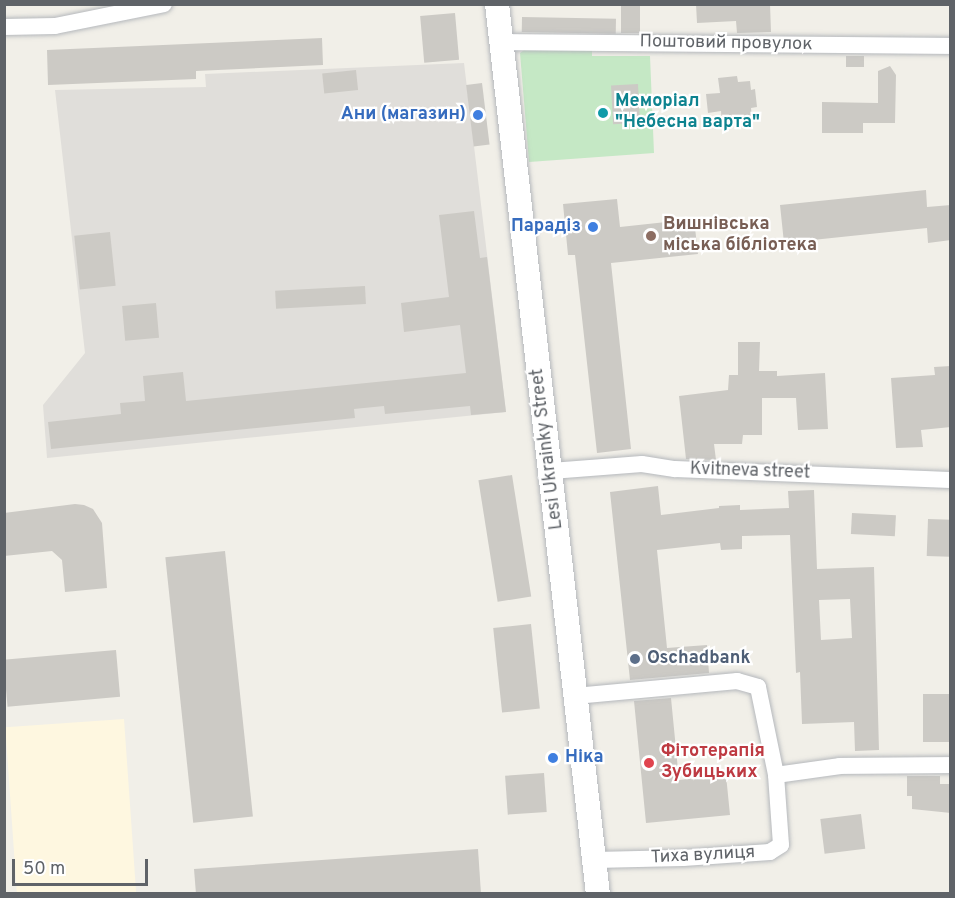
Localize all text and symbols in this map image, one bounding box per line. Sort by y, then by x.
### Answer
street label: Поштовий провулок [639,32,813,56]
place label: Меморіал "Небесна варта" [615,92,760,134]
place label: Ани (магазин) [341,104,466,126]
marker: Меморіал "Небесна варта" [596,106,610,120]
marker: Ани (магазин) [471,108,485,122]
place label: Вишнівська міська бібліотека [663,215,817,258]
place label: Парадіз [511,216,581,238]
marker: Парадіз [586,220,600,234]
marker: Вишнівська міська бібліотека [644,229,658,243]
street label: Lesi Ukrainky Street [527,367,569,531]
street label: Kvitneva street [689,459,811,485]
place label: Oschadbank [647,648,750,670]
marker: Oschadbank [628,652,642,666]
place label: Фітотерапія Зубицьких [661,742,765,784]
place label: Ніка [565,747,604,769]
marker: Ніка [546,751,560,765]
marker: Фітотерапія Зубицьких [642,756,656,770]
street label: Тиха вулиця [650,842,756,870]
scale bar [15,847,152,885]
text: 50 m [23,858,65,881]

